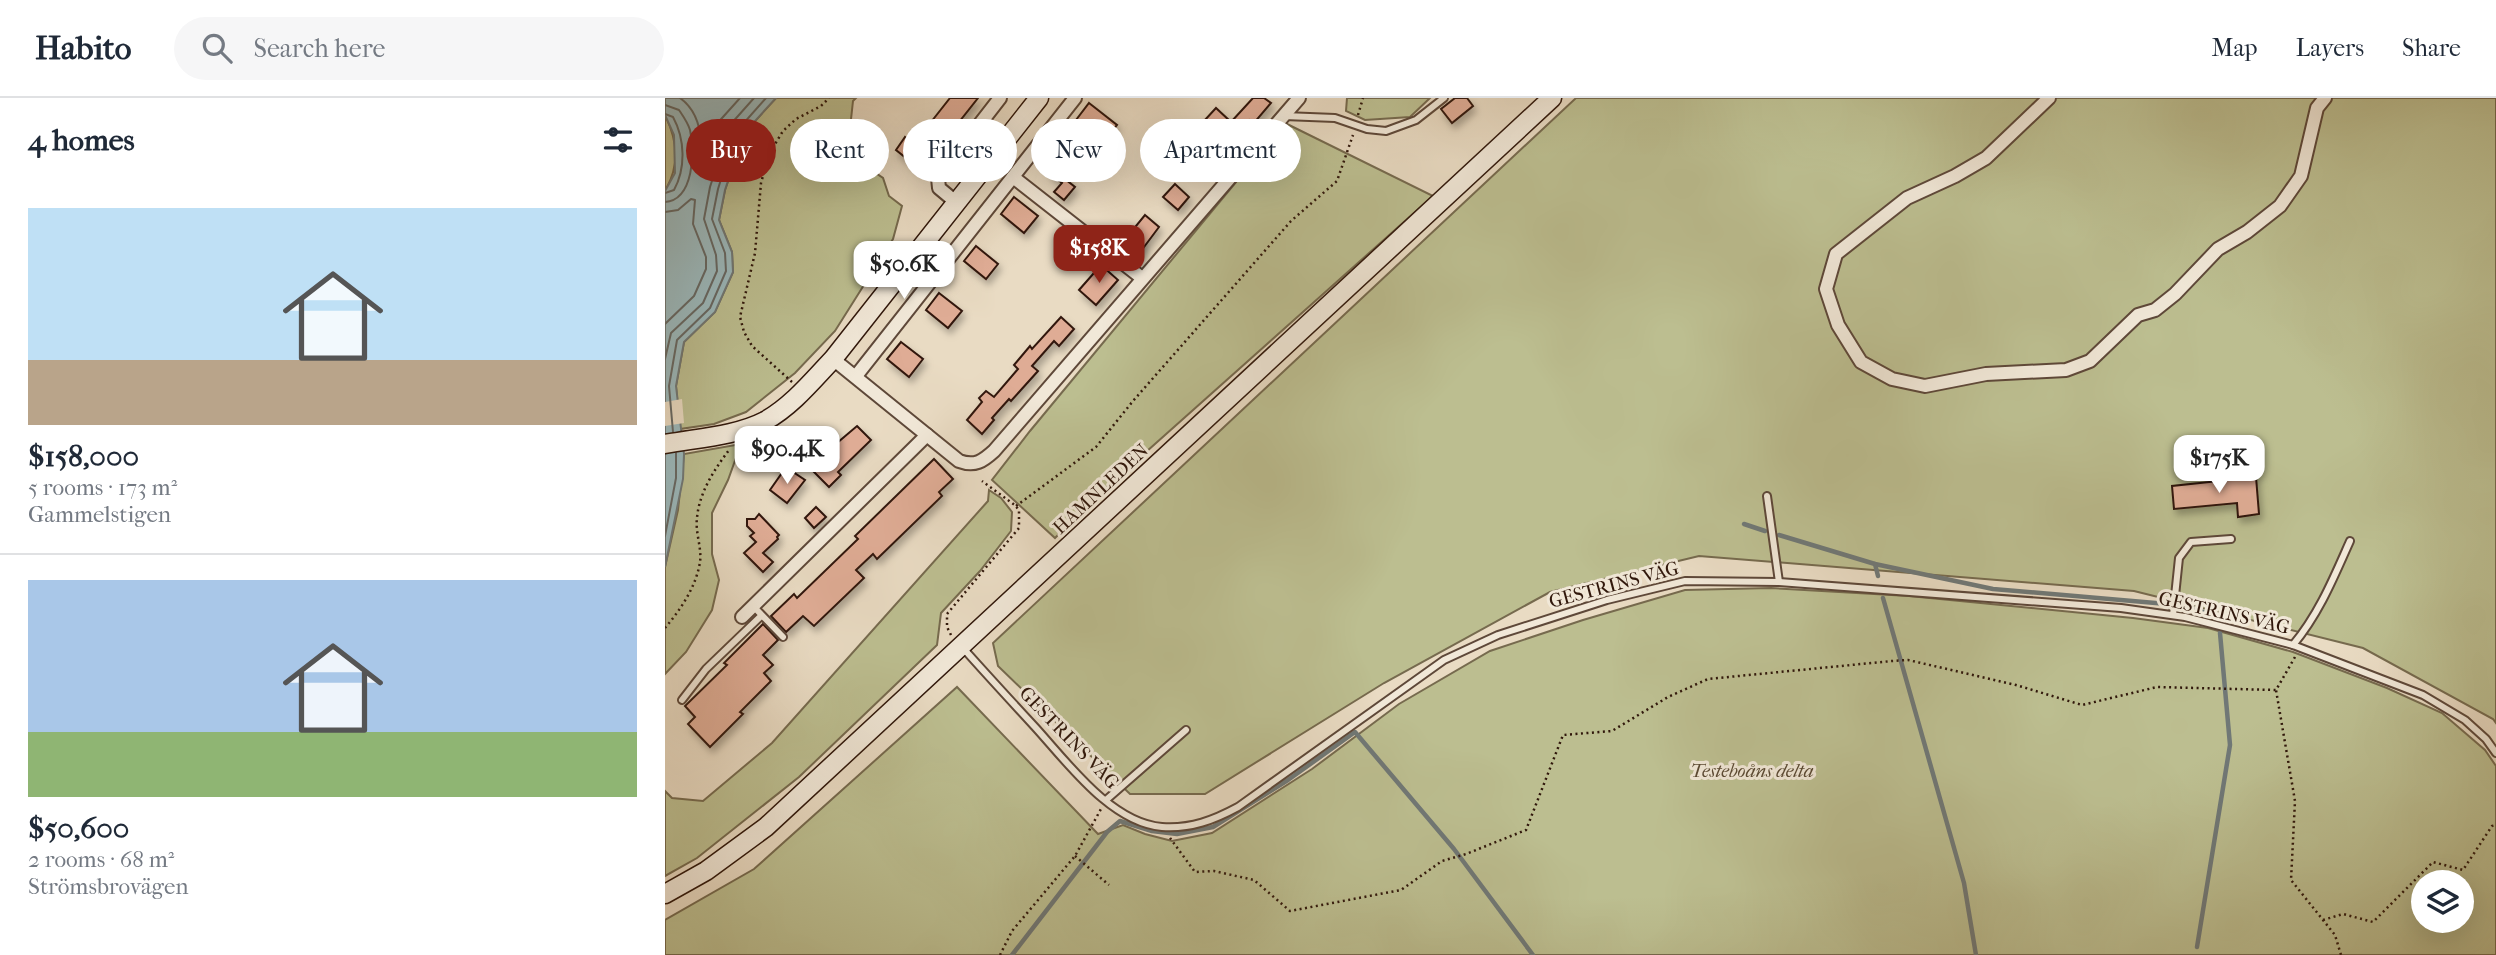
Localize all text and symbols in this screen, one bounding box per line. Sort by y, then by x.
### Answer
search box [174,17,664,80]
text: Habito [35,29,132,68]
icon: search [198,29,236,67]
text: Search here [254,33,385,64]
text: Map [2212,34,2258,62]
text: Layers [2296,34,2364,62]
text: Share [2402,34,2461,62]
chip: Buy [686,119,776,182]
chip: Rent [790,119,889,182]
chip: Filters [903,119,1017,182]
chip: New [1031,119,1126,182]
chip: Apartment [1140,119,1301,182]
icon: filters [599,121,637,159]
text: 4 homes [28,123,135,158]
pin: $158K [1050,226,1148,285]
text: $158K [1070,234,1129,261]
pin: $50.6K [847,242,961,301]
text: $50.6K [870,250,938,277]
icon: home [270,253,396,379]
pin: $90.4K [730,426,844,486]
text: $90.4K [751,435,823,462]
pin: $175K [2170,436,2268,495]
text: $158,000 [28,439,139,474]
street label: HAMNLEDEN [1049,439,1154,539]
text: $175K [2190,444,2248,471]
text: 5 rooms · 173 m² [28,474,177,501]
text: Gammelstigen [28,501,171,528]
street label: GESTRINS VÄG [1547,557,1681,613]
street label: GESTRINS VÄG [2156,587,2292,639]
icon: home [270,625,396,751]
street label: GESTRINS VÄG [1015,682,1123,794]
park label: Testeboåns delta [1690,760,1814,782]
text: $50,600 [28,811,129,846]
text: 2 rooms · 68 m² [28,846,174,873]
map controls [2411,870,2474,933]
button: layers [2411,870,2474,933]
text: Strömsbrovägen [28,873,189,900]

